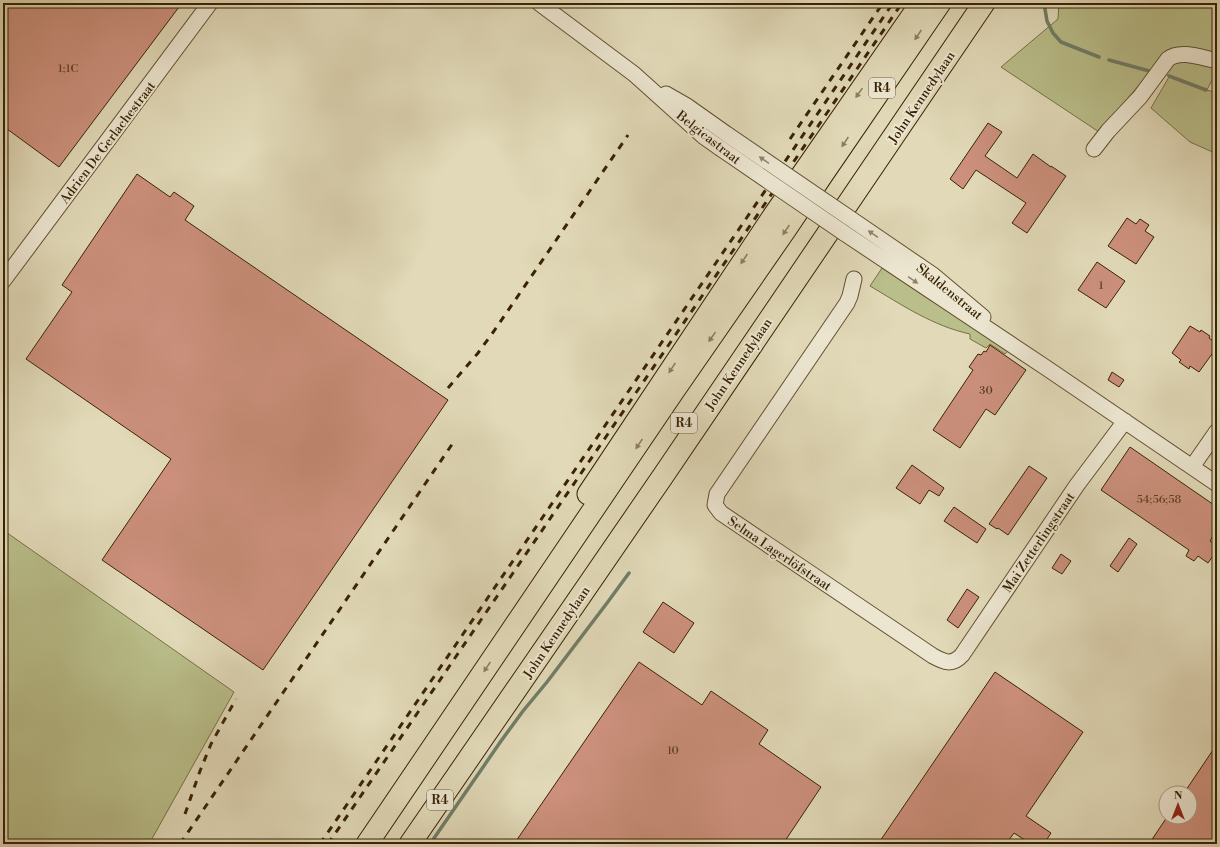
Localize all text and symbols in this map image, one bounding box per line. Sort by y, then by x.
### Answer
one-way arrow [914,30,922,40]
street label: John Kennedylaan [885,48,959,148]
house number: 1;1C [58,62,78,76]
street label: Adrien De Gerlachestraat [56,78,159,208]
road number: R4 [869,78,895,98]
one-way arrow [855,88,863,98]
street label: Belgicastraat [672,107,744,168]
one-way arrow [841,137,849,148]
one-way arrow [759,156,770,164]
one-way arrow [782,225,790,235]
one-way arrow [867,230,878,238]
one-way arrow [740,254,748,265]
street label: Skaldenstraat [913,260,986,324]
one-way arrow [908,276,918,284]
house number: 1 [1099,279,1104,293]
street label: John Kennedylaan [702,315,776,415]
one-way arrow [708,331,716,342]
one-way arrow [668,362,676,373]
house number: 30 [979,384,993,398]
road number: R4 [671,413,697,433]
one-way arrow [635,439,643,449]
street label: Mai Zetterlingstraat [999,489,1079,596]
house number: 54;56;58 [1137,493,1182,507]
street label: Selma Lagerlöfstraat [725,513,835,595]
street label: John Kennedylaan [520,583,594,683]
one-way arrow [483,662,491,673]
house number: 10 [667,744,679,758]
north arrow [1158,785,1198,825]
text: N [1174,789,1183,803]
road number: R4 [427,790,453,810]

